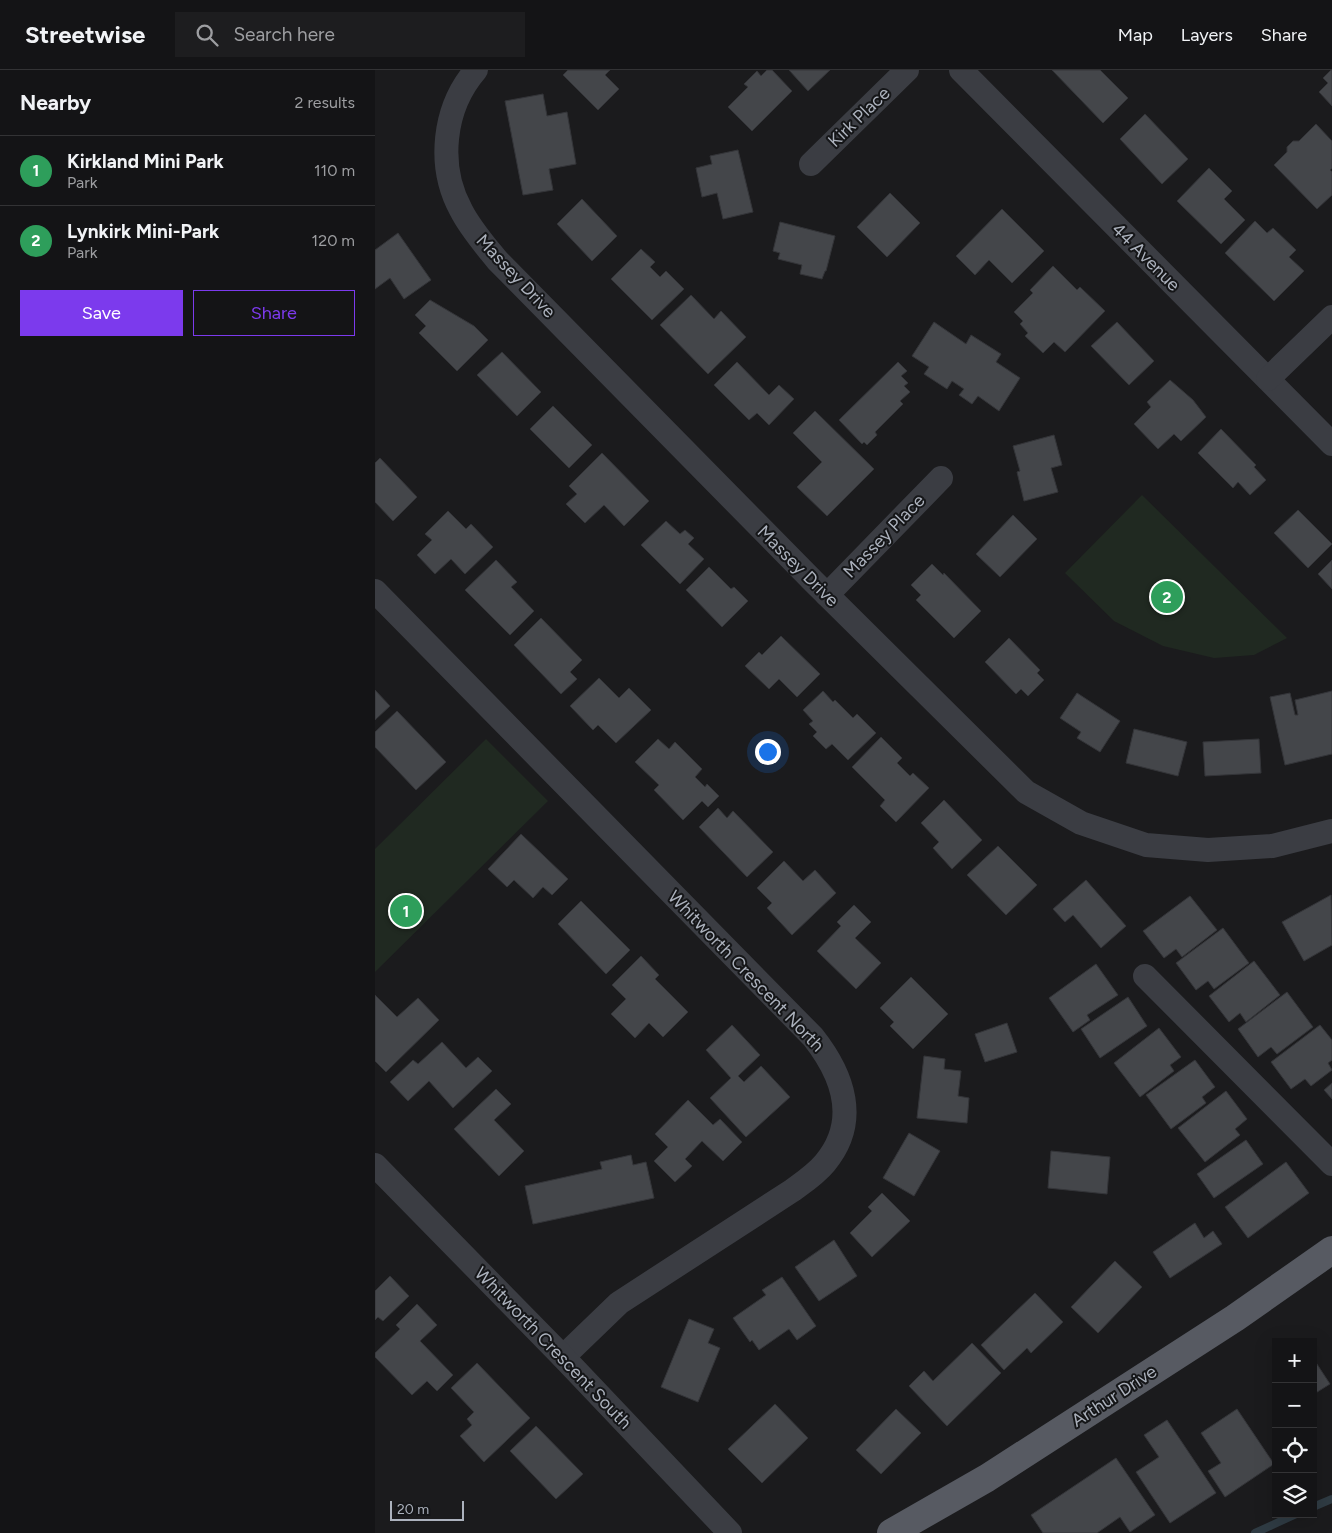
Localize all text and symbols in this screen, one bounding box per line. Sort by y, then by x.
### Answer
search box [175,12,525,57]
text: Streetwise [25,20,145,49]
icon: search [193,21,221,49]
text: Search here [233,23,335,46]
text: Map [1118,24,1153,46]
text: Layers [1181,24,1233,46]
text: Share [1261,24,1307,46]
street label: Kirk Place [823,82,895,152]
text: Nearby [20,90,91,115]
text: 2 results [295,93,355,112]
text: Kirkland Mini Park [67,150,224,173]
text: 1 [33,161,39,180]
text: 110 m [314,161,355,180]
text: Park [67,173,97,192]
street label: 44 Avenue [1107,218,1185,296]
text: Lynkirk Mini-Park [67,220,219,243]
street label: Massey Drive [472,230,560,322]
text: 2 [31,231,41,250]
text: 120 m [312,231,355,250]
text: Park [67,243,97,262]
button: Save [20,290,183,336]
button: Share [193,290,355,336]
street label: Massey Place [839,489,929,582]
street label: Massey Drive [753,521,843,611]
pin: 2 [1151,578,1183,616]
your location [755,739,781,765]
street label: Whitworth Crescent North [663,886,829,1056]
pin: 1 [390,892,422,930]
street label: Whitworth Crescent South [470,1262,636,1434]
map controls [1272,1338,1317,1518]
button: + [1272,1338,1317,1383]
street label: Arthur Drive [1067,1360,1161,1432]
button: − [1272,1383,1317,1428]
button: locate [1272,1428,1317,1473]
button: layers [1272,1473,1317,1518]
scale bar [390,1498,464,1521]
text: 20 m [397,1501,429,1518]

